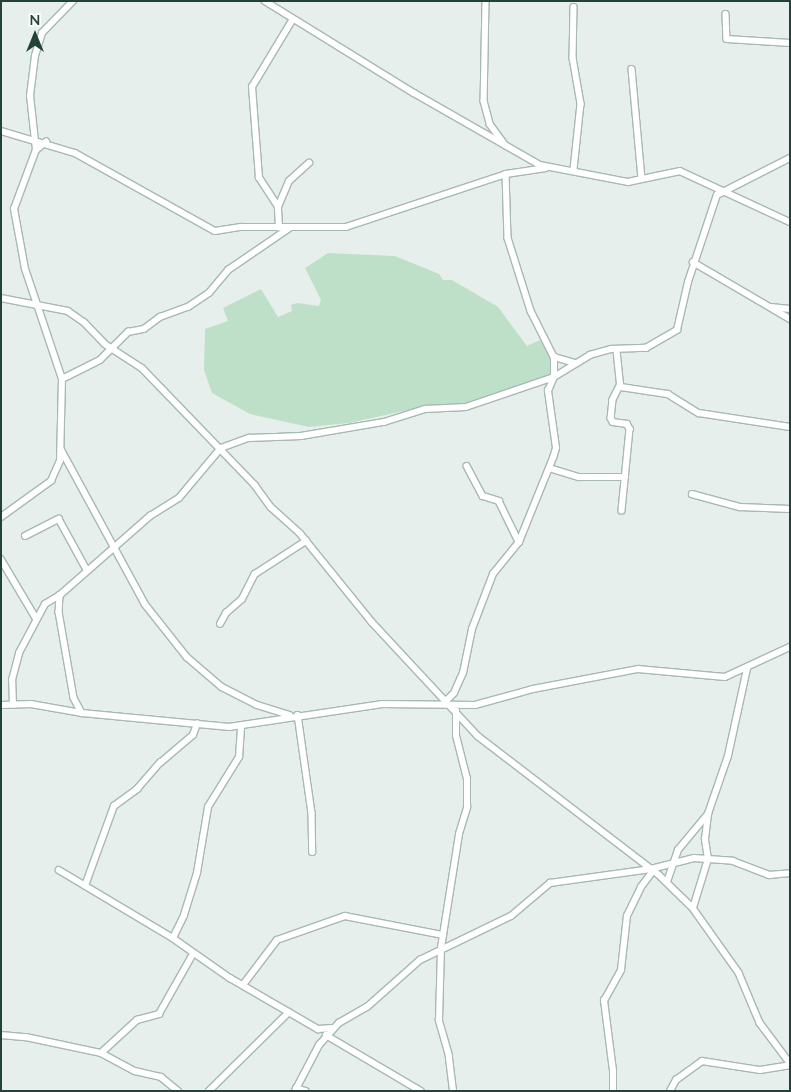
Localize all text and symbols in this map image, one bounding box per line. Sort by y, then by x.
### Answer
north arrow [10,10,60,60]
text: N [30,11,40,28]

